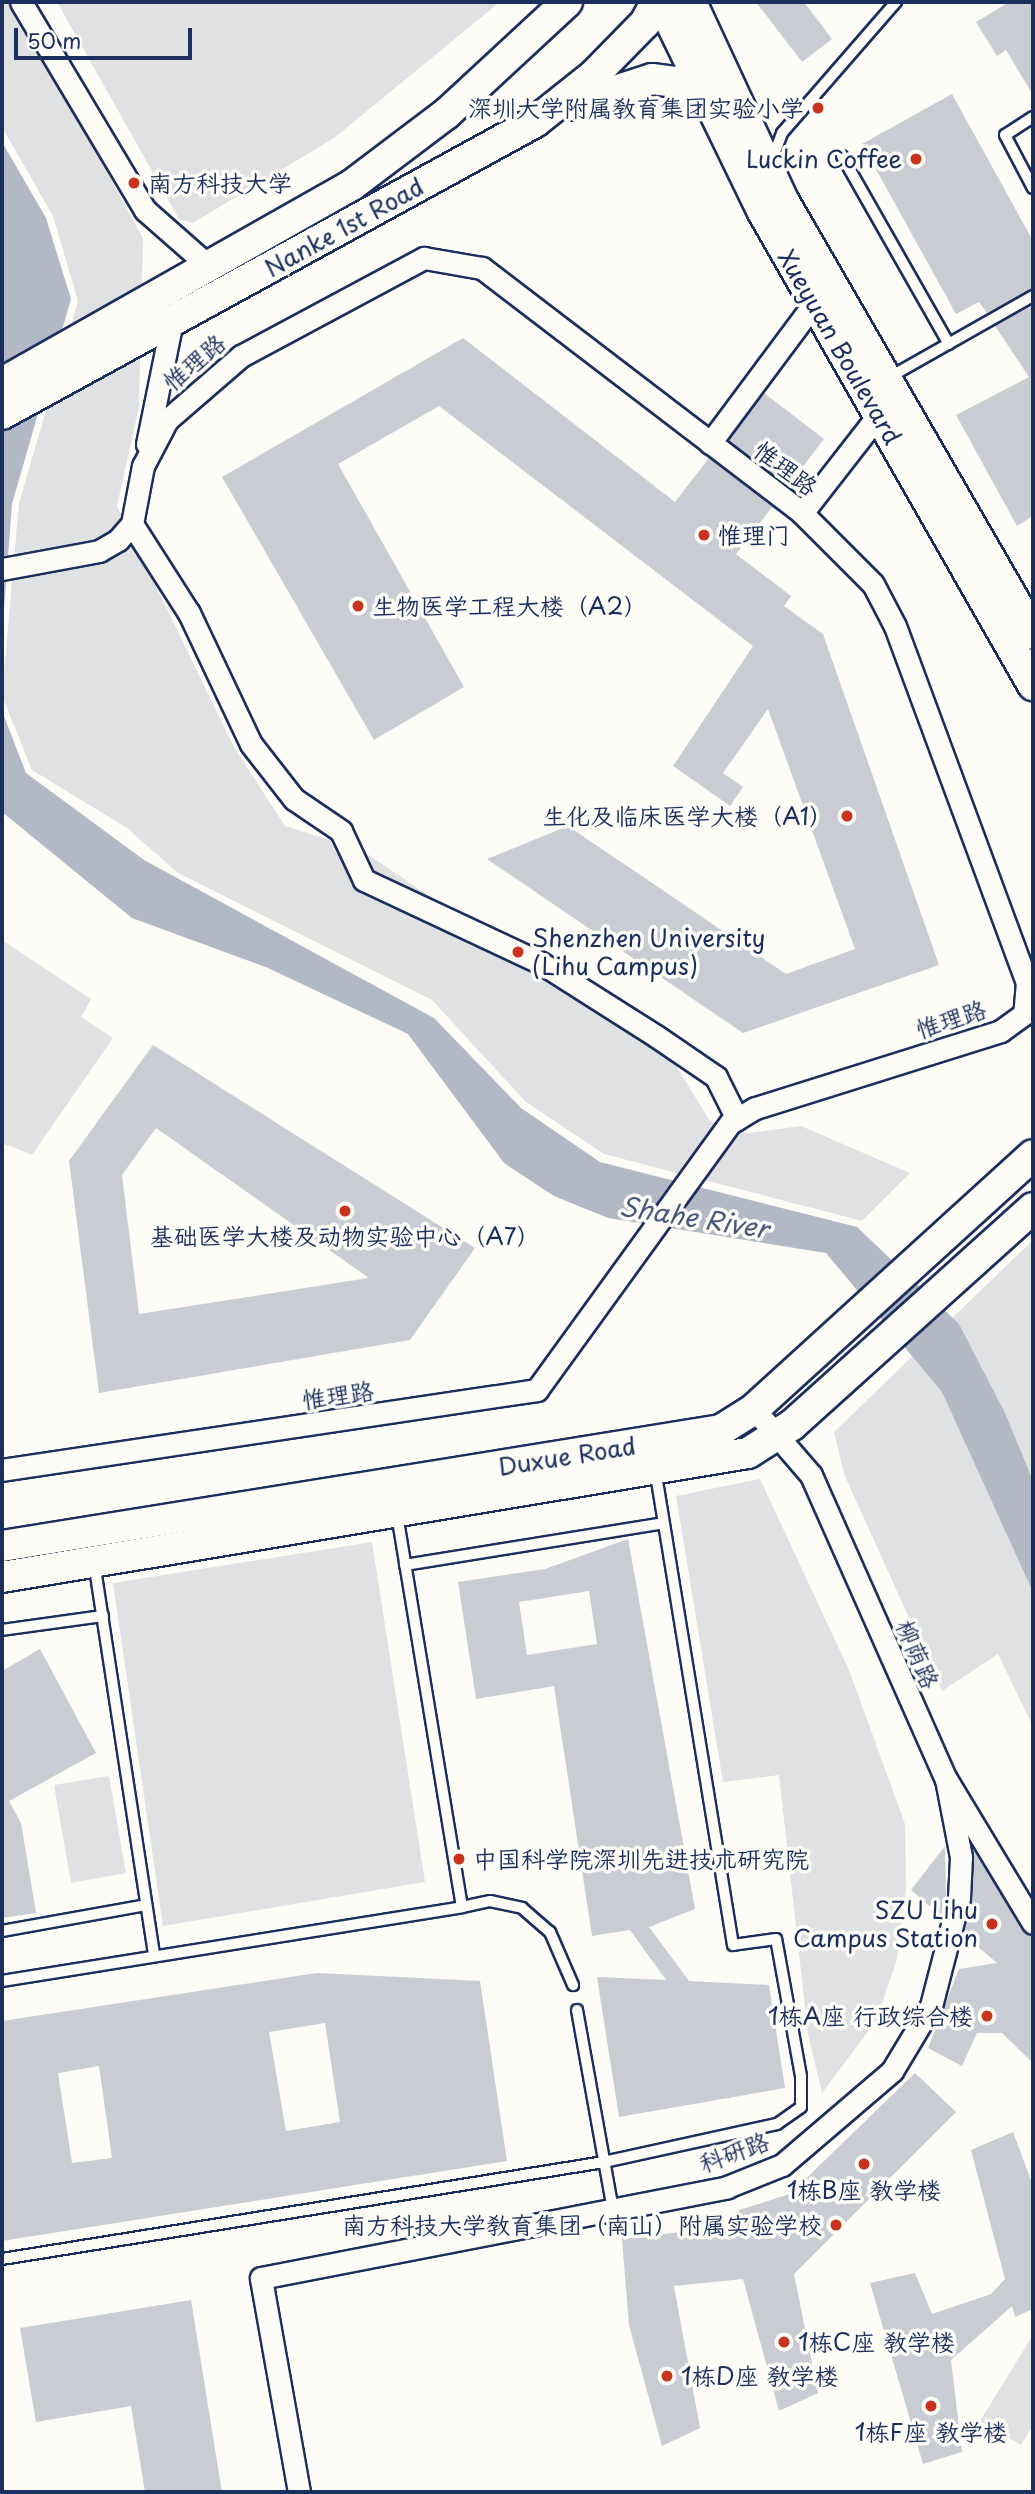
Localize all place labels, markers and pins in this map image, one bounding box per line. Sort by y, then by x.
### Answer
place label: 深圳大学附属教育集团实验小学 [468,94,804,122]
marker: 深圳大学附属教育集团实验小学 [810,100,826,116]
place label: Luckin Coffee [746,145,902,173]
marker: Luckin Coffee [908,151,924,167]
place label: 南方科技大学 [148,169,292,197]
marker: 南方科技大学 [126,175,142,191]
place label: 惟理门 [718,521,790,549]
marker: 惟理门 [696,527,712,543]
place label: 生物医学工程大楼（A2） [372,592,647,620]
marker: 生物医学工程大楼（A2） [350,598,366,614]
place label: 生化及临床医学大楼（A1） [542,802,833,830]
marker: 生化及临床医学大楼（A1） [839,808,855,824]
place label: Shenzhen University (Lihu Campus) [532,924,766,980]
marker: Shenzhen University (Lihu Campus) [510,944,526,960]
marker: 基础医学大楼及动物实验中心（A7） [337,1203,353,1219]
place label: 基础医学大楼及动物实验中心（A7） [149,1222,541,1250]
place label: 中国科学院深圳先进技术研究院 [473,1845,809,1873]
marker: 中国科学院深圳先进技术研究院 [451,1851,467,1867]
place label: SZU Lihu Campus Station [793,1896,978,1952]
marker: SZU Lihu Campus Station [984,1916,1000,1932]
place label: 1栋A座 行政综合楼 [768,2002,973,2030]
marker: 1栋A座 行政综合楼 [979,2008,995,2024]
marker: 1栋B座 教学楼 [856,2156,872,2172]
place label: 1栋B座 教学楼 [787,2176,941,2204]
place label: 南方科技大学教育集团（南山）附属实验学校 [342,2211,822,2239]
marker: 南方科技大学教育集团（南山）附属实验学校 [828,2217,844,2233]
place label: 1栋C座 教学楼 [798,2328,955,2356]
marker: 1栋C座 教学楼 [776,2334,792,2350]
place label: 1栋D座 教学楼 [681,2362,839,2390]
marker: 1栋D座 教学楼 [659,2368,675,2384]
marker: 1栋F座 教学楼 [923,2398,939,2414]
place label: 1栋F座 教学楼 [855,2418,1007,2446]

